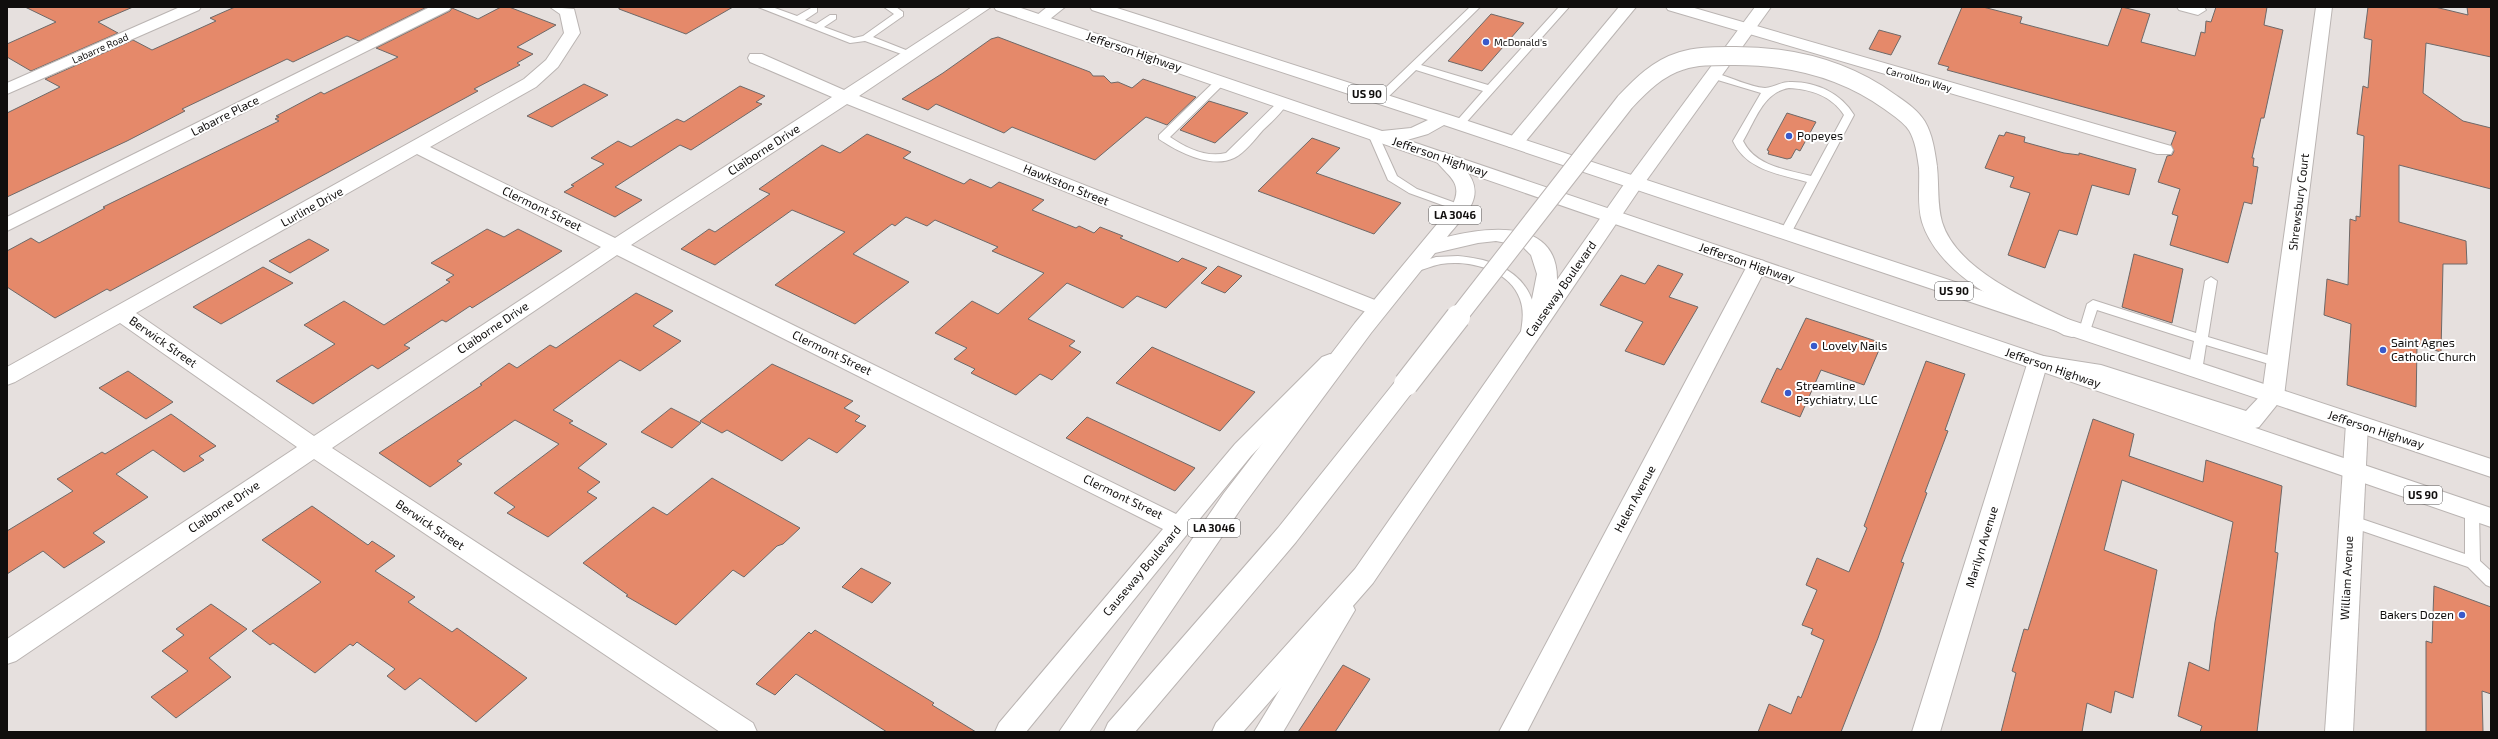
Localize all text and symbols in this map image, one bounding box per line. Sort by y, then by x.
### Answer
street label: Jefferson Highway [1085,28,1185,74]
street label: Labarre Road [70,30,130,66]
place label: McDonald's [1494,36,1547,48]
marker: McDonald's [1481,37,1491,47]
street label: Carrollton Way [1885,64,1954,94]
road number: US 90 [1348,85,1386,103]
street label: Labarre Place [188,92,261,138]
street label: Claiborne Drive [725,121,802,178]
place label: Popeyes [1797,128,1843,142]
marker: Popeyes [1784,131,1794,141]
street label: Jefferson Highway [1391,133,1491,179]
street label: Shrewsbury Court [2285,152,2311,251]
street label: Hawkston Street [1022,161,1112,208]
street label: Lurline Drive [278,183,345,229]
street label: Clermont Street [500,183,585,234]
road number: LA 3046 [1429,206,1481,224]
street label: Causeway Boulevard [1522,238,1598,339]
street label: Jefferson Highway [1698,239,1798,285]
road number: US 90 [1935,282,1973,300]
street label: Claiborne Drive [454,298,531,356]
street label: Berwick Street [127,313,200,370]
street label: Clermont Street [790,327,875,378]
place label: Saint Agnes Catholic Church [2391,335,2476,363]
place label: Lovely Nails [1822,338,1887,352]
marker: Lovely Nails [1809,341,1819,351]
street label: Jefferson Highway [2004,344,2104,390]
marker: Saint Agnes Catholic Church [2378,345,2388,355]
place label: Streamline Psychiatry, LLC [1796,378,1878,406]
marker: Streamline Psychiatry, LLC [1783,388,1793,398]
street label: Jefferson Highway [2326,407,2427,451]
street label: Helen Avenue [1611,463,1658,535]
street label: Clermont Street [1081,471,1166,522]
street label: Claiborne Drive [185,477,262,535]
road number: US 90 [2404,486,2442,504]
street label: Berwick Street [394,496,468,552]
street label: Marilyn Avenue [1962,504,2000,589]
road number: LA 3046 [1188,519,1240,537]
street label: Causeway Boulevard [1099,522,1183,618]
street label: William Avenue [2337,536,2355,620]
place label: Bakers Dozen [2380,607,2454,621]
marker: Bakers Dozen [2457,610,2467,620]

